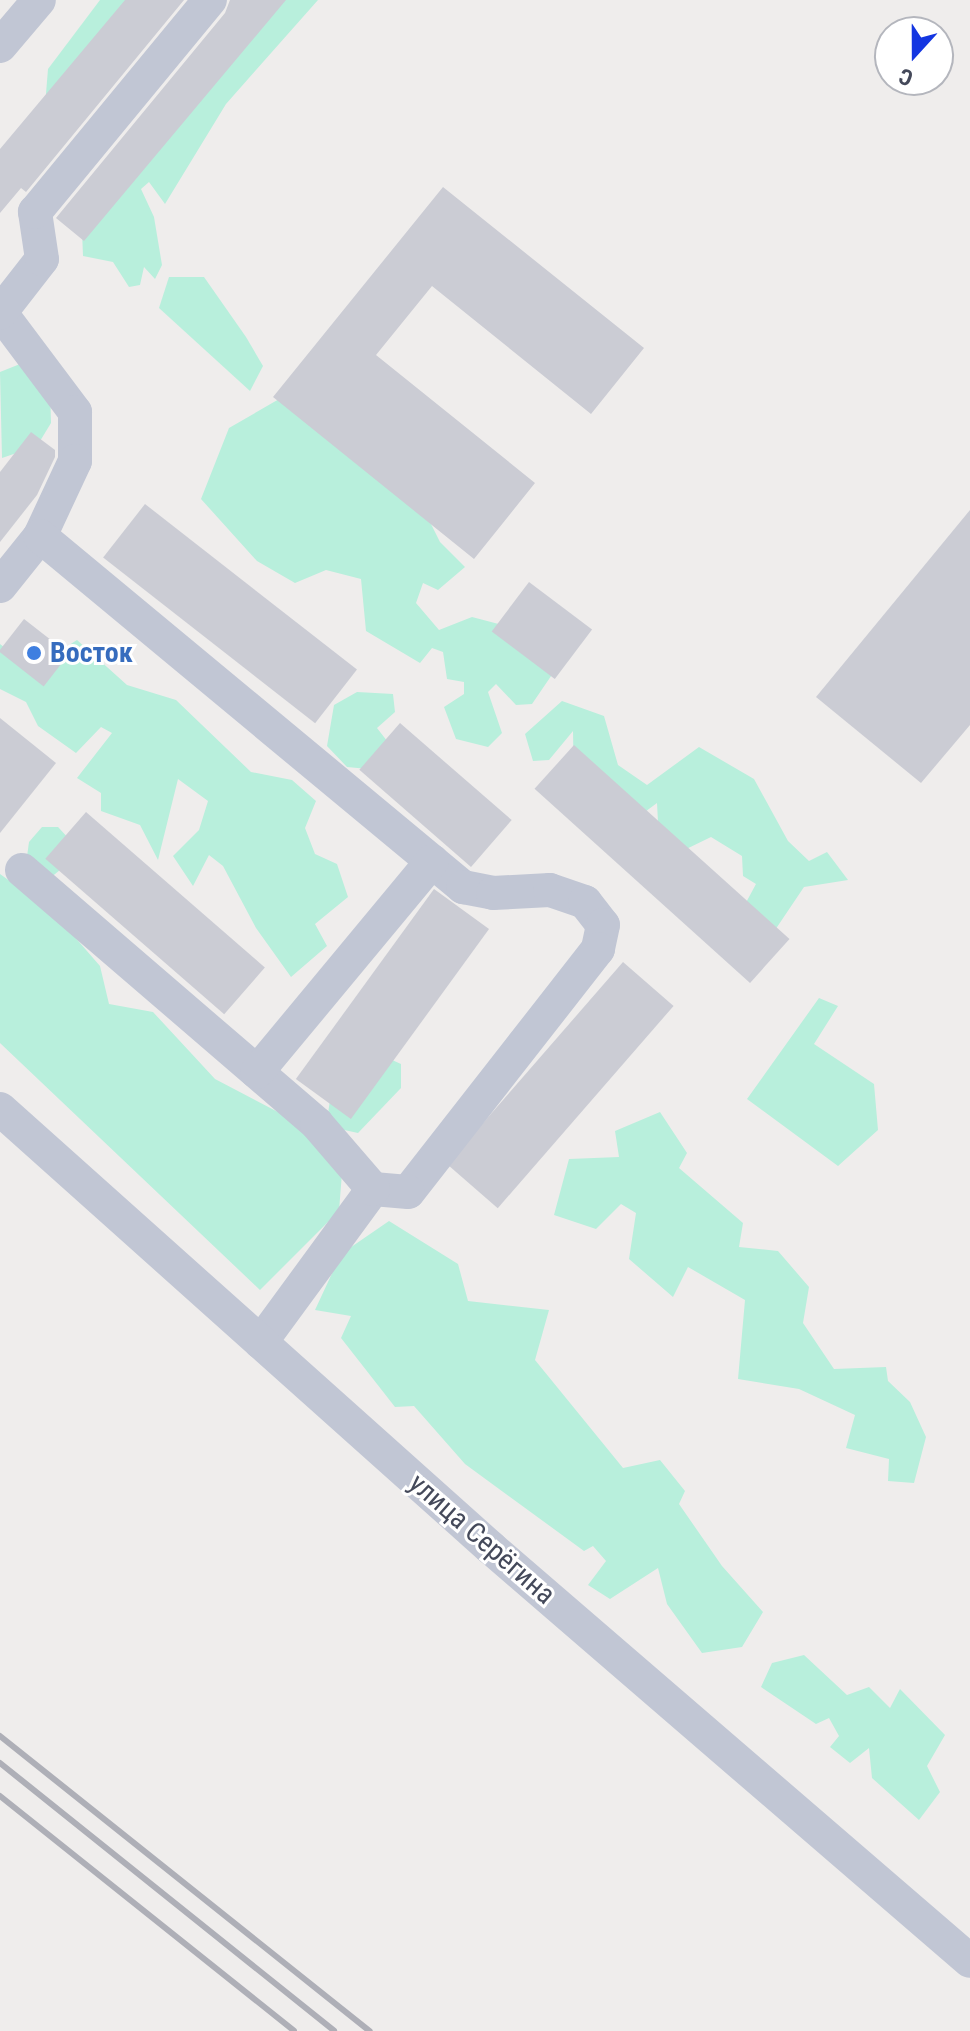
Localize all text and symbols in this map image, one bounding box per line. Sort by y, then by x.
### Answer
north arrow [874,16,954,96]
text: С [896,63,916,91]
place label: Восток [50,636,133,670]
marker: Восток [25,644,43,662]
street label: улица Серёгина [402,1466,562,1612]

